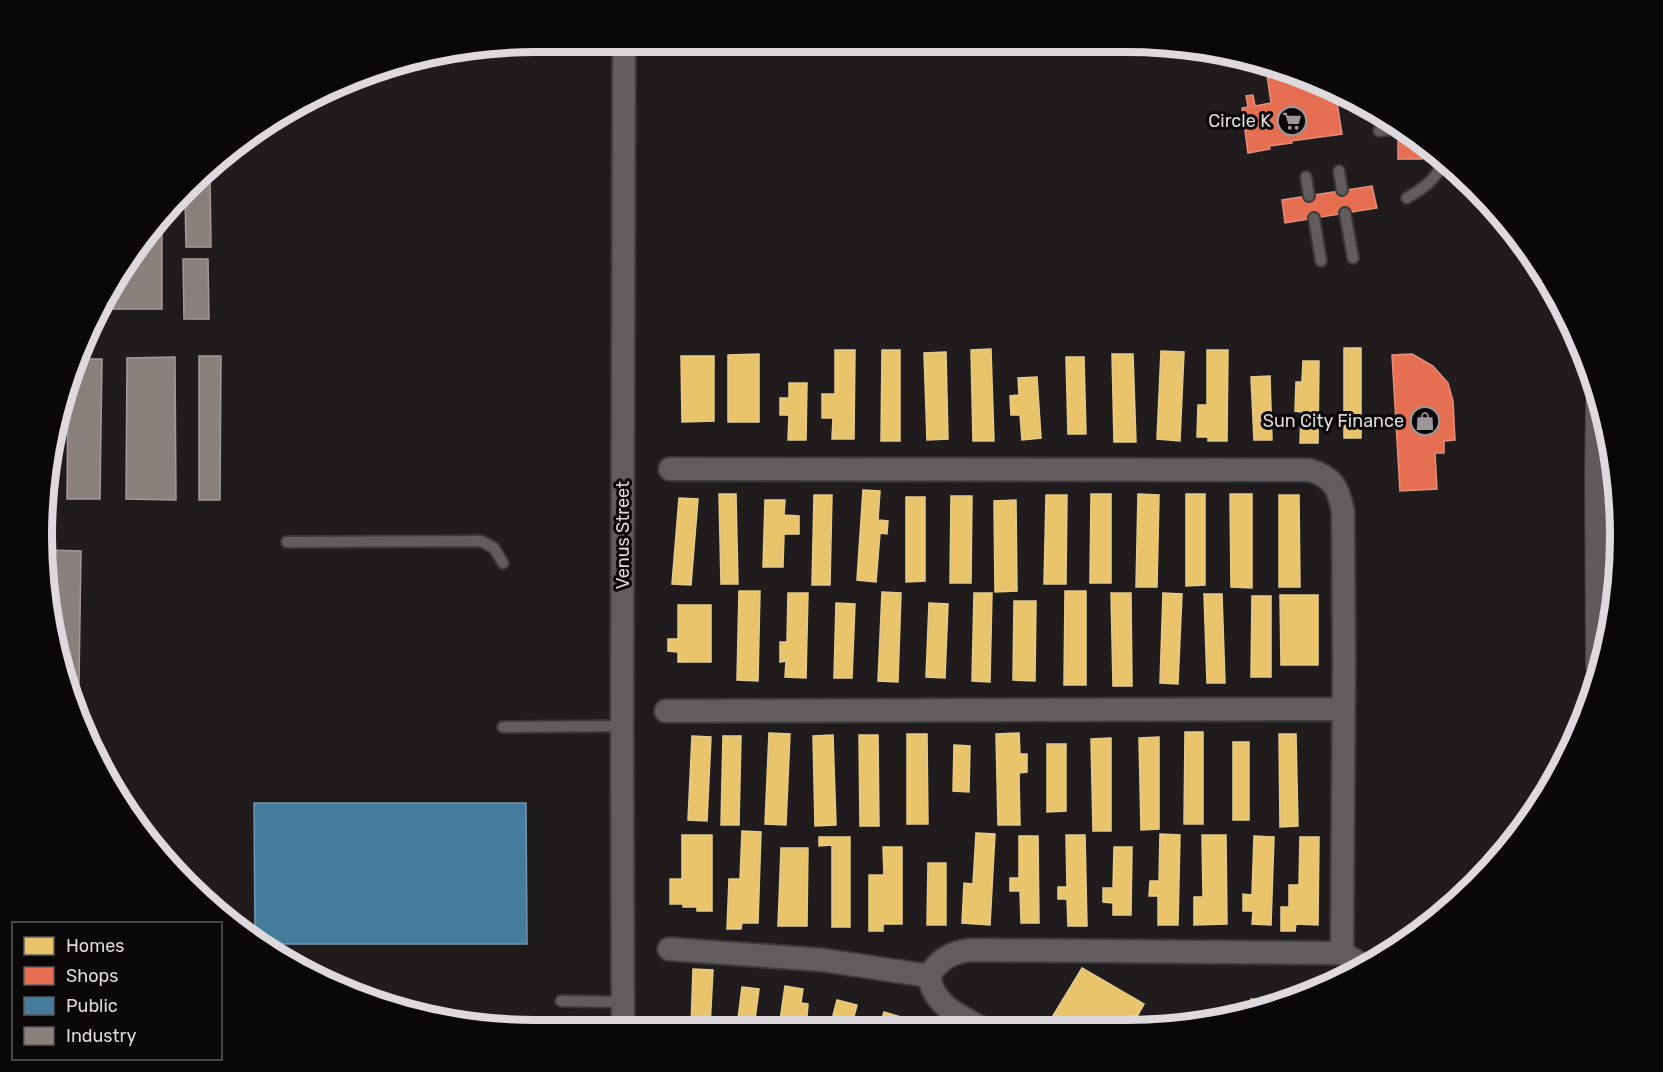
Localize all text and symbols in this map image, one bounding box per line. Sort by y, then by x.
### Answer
supermarket icon: Circle K [1276,105,1308,137]
place label: Circle K [1208,110,1271,132]
shop icon: Sun City Finance [1409,405,1441,437]
place label: Sun City Finance [1263,410,1404,432]
street label: Venus Street [612,481,634,589]
legend [12,922,222,1060]
text: Homes [66,935,124,957]
text: Shops [66,965,118,987]
text: Public [66,995,118,1017]
text: Industry [66,1025,136,1047]

